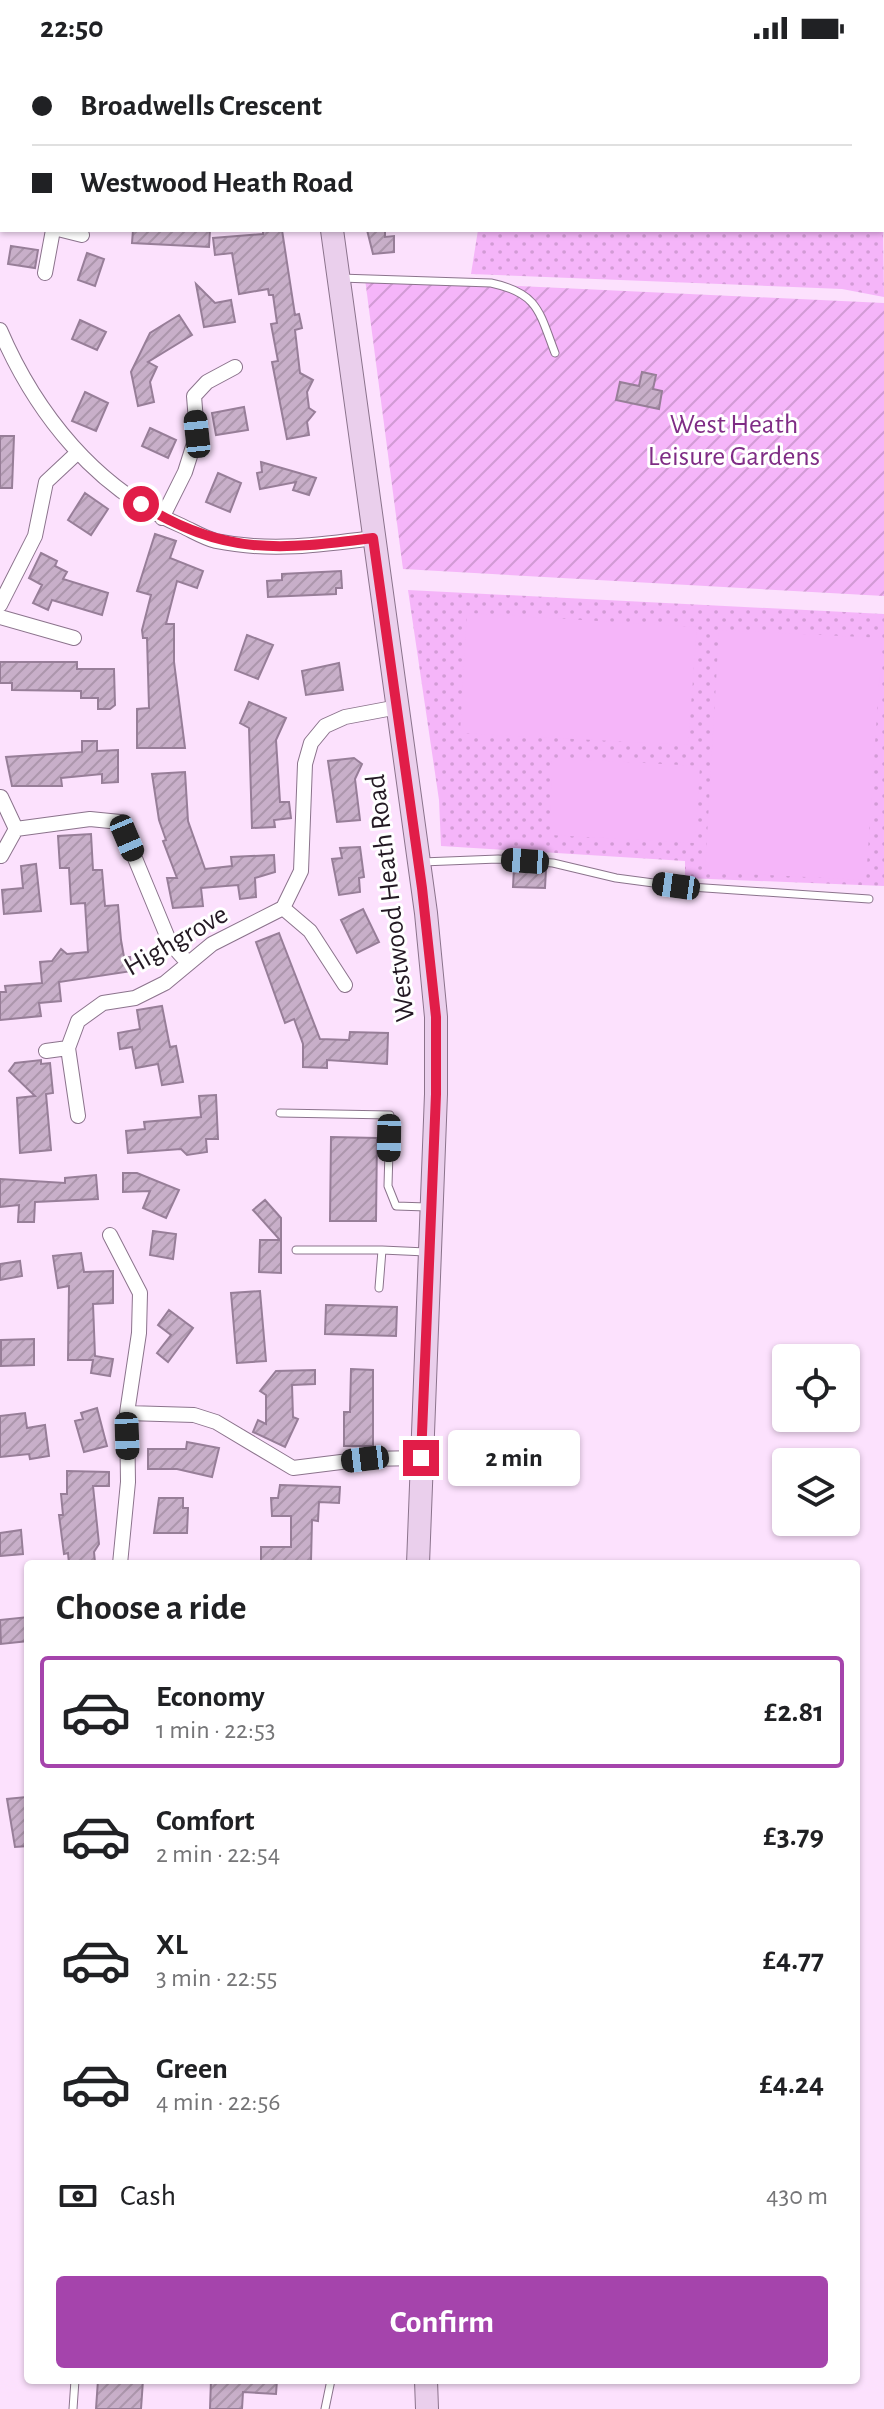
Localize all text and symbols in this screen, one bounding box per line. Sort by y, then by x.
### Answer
text: 22:50 [40,13,104,43]
text: Broadwells Crescent [80,91,322,121]
text: Westwood Heath Road [80,168,353,198]
car [183,409,211,459]
park label: West Heath Leisure Gardens [648,411,820,471]
route start [123,486,159,522]
street label: Westwood Heath Road [362,773,420,1023]
car [107,811,147,865]
car [500,847,550,875]
car [651,871,701,901]
street label: Highgrove [119,900,233,982]
car [377,1114,401,1162]
map controls [772,1344,860,1536]
button: locate [772,1344,860,1432]
car [114,1412,140,1460]
callout: 2 min [449,1430,581,1486]
route end [403,1440,439,1476]
car [340,1444,390,1474]
text: 2 min [485,1445,543,1471]
button: layers [772,1448,860,1536]
text: Choose a ride [56,1590,246,1626]
icon: car [60,1676,132,1748]
text: Economy [156,1682,265,1712]
text: £2.81 [764,1697,824,1727]
text: 1 min · 22:53 [156,1717,275,1743]
icon: car [60,1800,132,1872]
text: Comfort [156,1806,255,1836]
text: £3.79 [763,1821,824,1851]
text: 2 min · 22:54 [156,1841,280,1867]
icon: car [60,1924,132,1996]
text: XL [156,1930,188,1960]
text: £4.77 [763,1945,824,1975]
text: 3 min · 22:55 [156,1965,277,1991]
icon: car [60,2048,132,2120]
text: Green [156,2054,228,2084]
text: £4.24 [759,2069,824,2099]
text: 4 min · 22:56 [156,2089,281,2115]
icon: cash [56,2174,100,2218]
text: Cash [120,2181,176,2211]
text: 430 m [766,2183,828,2209]
button: Confirm [56,2276,828,2368]

